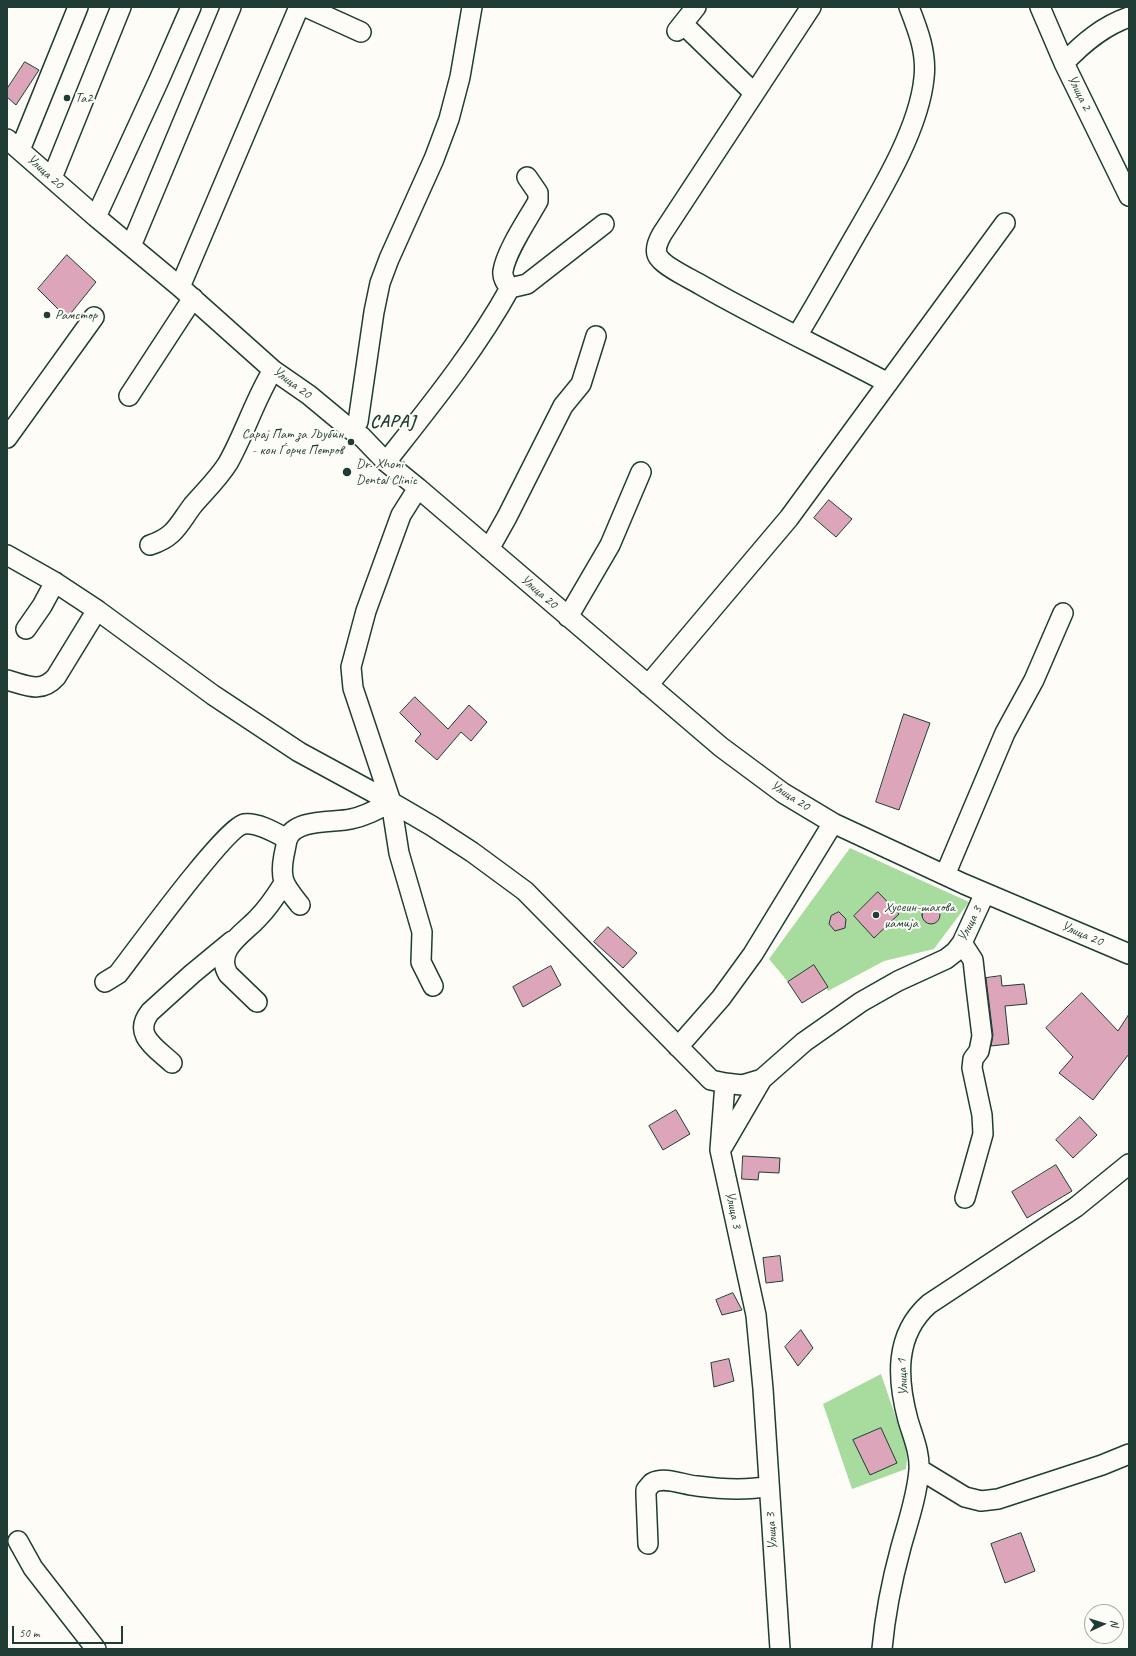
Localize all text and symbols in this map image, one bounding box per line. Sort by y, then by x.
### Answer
street label: Улица 2 [1063,73,1095,113]
place label: Ta2 [75,90,93,106]
marker: Ta2 [62,93,72,103]
street label: Улица 20 [23,151,67,193]
place label: Рамстор [55,307,97,323]
marker: Рамстор [42,310,52,320]
street label: Улица 20 [269,363,315,403]
district label: САРАЈ [369,411,417,433]
place label: Сарај Пат за Љубин - кон Ѓорче Петров [242,426,343,458]
marker: Сарај Пат за Љубин - кон Ѓорче Петров [346,437,356,447]
place label: Dr. Xhoni Dental Clinic [356,456,417,488]
marker: Dr. Xhoni Dental Clinic [341,466,353,478]
street label: Улица 20 [517,571,561,613]
street label: Улица 20 [767,777,813,815]
place label: Хусеин-шахова џамија [884,899,955,932]
street label: Улица 3 [954,904,986,944]
marker: Хусеин-шахова џамија [871,910,881,920]
street label: Улица 20 [1059,918,1105,950]
street label: Улица 3 [721,1190,745,1230]
street label: Улица 1 [894,1358,912,1396]
street label: Улица 3 [762,1512,782,1550]
north arrow [1084,1604,1124,1644]
scale bar [14,1618,125,1644]
text: N [1108,1619,1122,1627]
text: 50 m [19,1625,39,1641]

